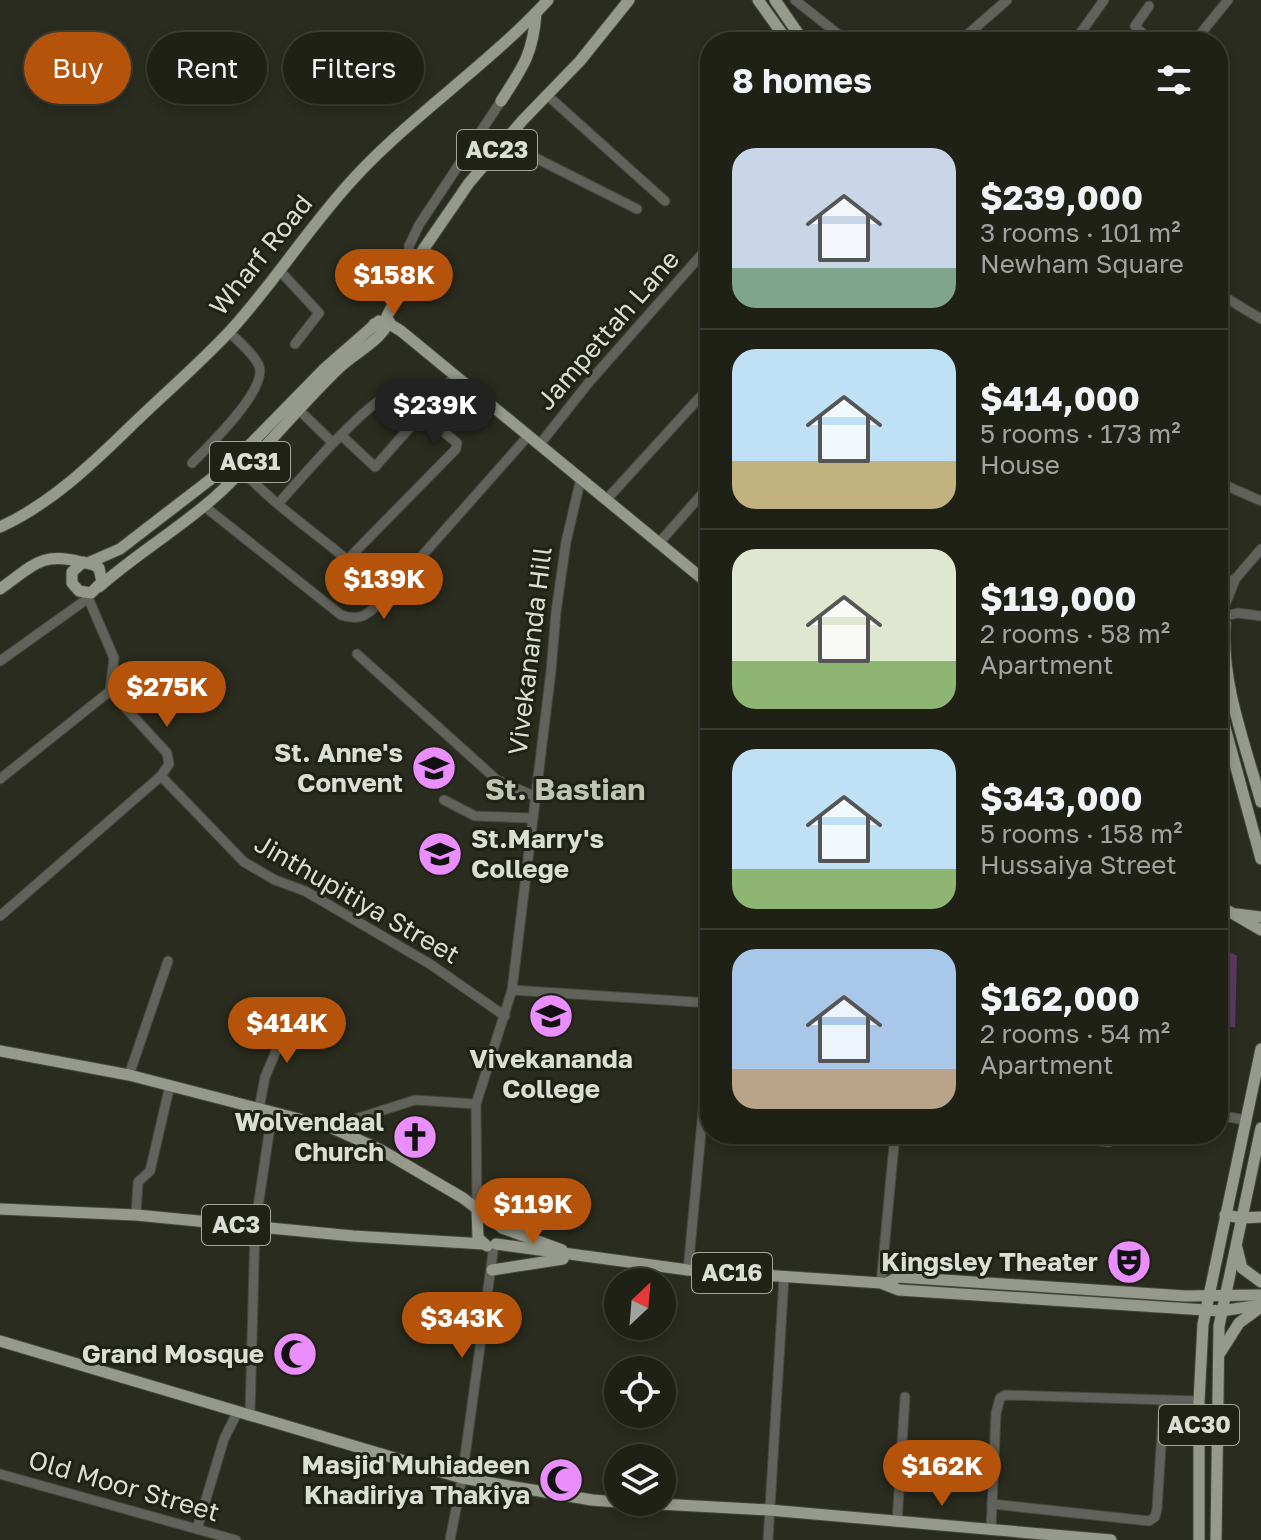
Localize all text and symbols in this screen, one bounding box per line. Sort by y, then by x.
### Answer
chip: Buy [24,32,131,104]
chip: Rent [147,32,267,104]
chip: Filters [283,32,424,104]
icon: filters [1152,58,1196,102]
text: 8 homes [732,60,872,100]
road number: AC23 [457,130,537,170]
text: $239,000 [980,177,1143,217]
icon: home [796,180,892,276]
street label: Wharf Road [203,188,319,321]
text: 3 rooms · 101 m² [980,217,1181,248]
street label: Jampettah Lane [530,243,686,416]
text: Newham Square [980,248,1184,279]
pin: $158K [338,249,450,317]
text: $158K [353,259,435,290]
text: $414,000 [980,378,1140,418]
pin: $239K [379,379,491,447]
icon: home [796,381,892,477]
text: $239K [393,389,477,420]
text: 5 rooms · 173 m² [980,418,1181,449]
road number: AC31 [210,442,290,482]
text: House [980,449,1060,480]
street label: Vivekananda Hill [501,545,558,757]
pin: $139K [328,553,440,621]
text: $139K [343,563,425,594]
text: $119,000 [980,578,1137,618]
icon: home [796,581,892,677]
text: 2 rooms · 58 m² [980,618,1170,649]
text: Apartment [980,649,1113,680]
pin: $275K [111,661,223,729]
text: $275K [126,671,208,702]
place label: St. Anne's Convent [274,737,403,798]
school or university icon: St. Anne's Convent [410,744,458,792]
district label: St. Bastian [485,771,645,807]
text: $343,000 [980,778,1143,818]
icon: home [796,781,892,877]
text: 5 rooms · 158 m² [980,818,1183,849]
place label: St.Marry's College [471,823,604,884]
street label: Jinthupitiya Street [249,827,465,970]
school or university icon: St.Marry's College [416,830,464,878]
text: Hussaiya Street [980,849,1177,880]
text: $162,000 [980,978,1140,1018]
icon: home [796,981,892,1077]
school or university icon: Vivekananda College [527,992,575,1040]
pin: $414K [231,997,343,1065]
text: $414K [246,1007,328,1038]
text: 2 rooms · 54 m² [980,1018,1170,1049]
place label: Vivekananda College [469,1043,633,1104]
text: Apartment [980,1049,1113,1080]
place label: Wolvendaal Church [235,1106,384,1167]
church icon: Wolvendaal Church [391,1113,439,1161]
pin: $119K [477,1178,589,1246]
text: $119K [493,1188,573,1219]
road number: AC3 [202,1205,270,1245]
theatre icon: Kingsley Theater [1105,1238,1153,1286]
place label: Kingsley Theater [881,1246,1098,1277]
road number: AC16 [692,1253,772,1293]
north arrow [604,1268,676,1340]
map controls [604,1268,676,1516]
pin: $343K [406,1292,518,1360]
text: $343K [420,1302,504,1333]
mosque icon: Grand Mosque [271,1330,319,1378]
place label: Grand Mosque [82,1338,264,1369]
button: locate [604,1356,676,1428]
road number: AC30 [1159,1405,1239,1445]
pin: $162K [886,1440,998,1508]
street label: Old Moor Street [25,1443,223,1528]
button: layers [604,1444,676,1516]
place label: Masjid Muhiadeen Khadiriya Thakiya [302,1449,530,1510]
text: $162K [901,1450,983,1481]
mosque icon: Masjid Muhiadeen Khadiriya Thakiya [537,1456,585,1504]

